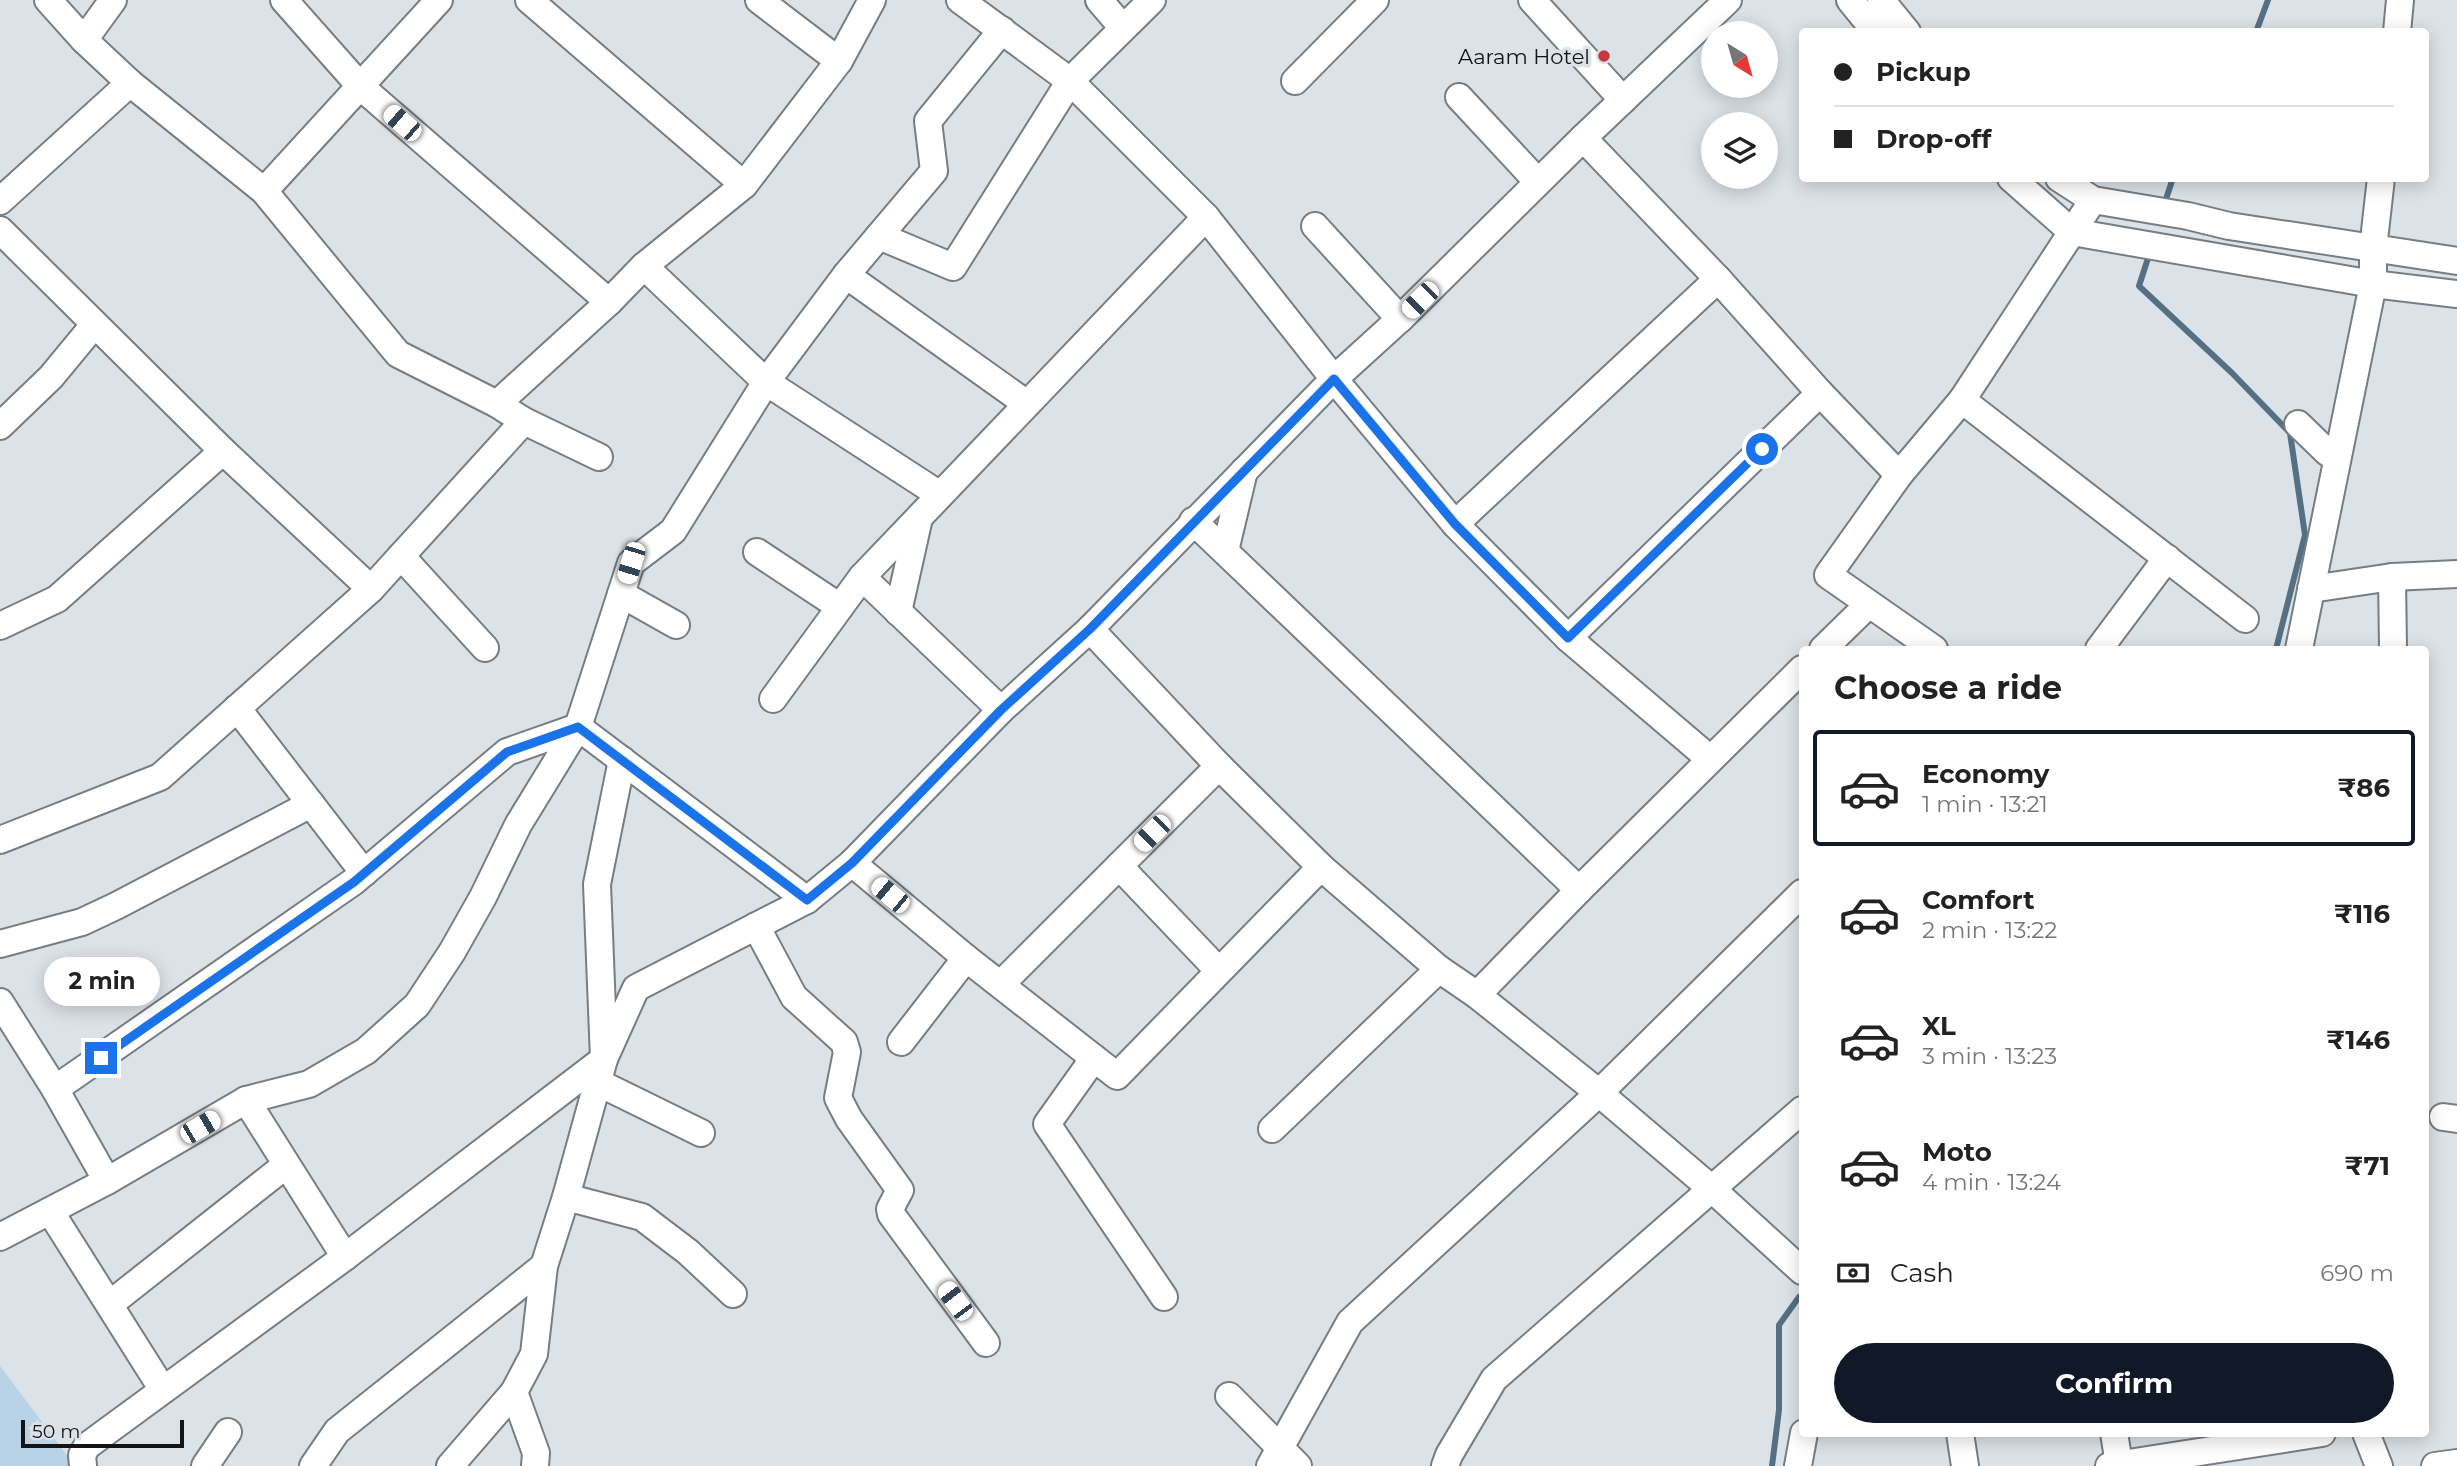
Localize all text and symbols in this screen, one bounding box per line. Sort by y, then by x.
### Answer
north arrow [1701,21,1778,98]
map controls [1701,21,1778,189]
place label: Aaram Hotel [1458,44,1590,69]
marker: Aaram Hotel [1596,48,1612,64]
text: Pickup [1876,56,1971,88]
car [380,101,425,145]
button: layers [1701,112,1778,189]
text: Drop-off [1876,123,1991,155]
car [1398,278,1443,322]
route start [1746,433,1778,465]
car [615,540,648,586]
text: Choose a ride [1834,668,2062,707]
icon: car [1838,757,1901,820]
text: Economy [1922,758,2049,790]
text: ₹86 [2338,772,2390,804]
text: 1 min · 13:21 [1922,790,2048,818]
car [1130,811,1175,855]
car [868,873,913,917]
icon: car [1838,883,1901,946]
text: Comfort [1922,884,2034,916]
text: ₹116 [2334,898,2390,930]
text: 2 min · 13:22 [1922,916,2057,944]
callout: 2 min [43,956,159,1006]
text: 2 min [68,967,136,995]
icon: car [1838,1009,1901,1072]
text: XL [1922,1010,1956,1042]
text: ₹146 [2326,1024,2390,1056]
route end [85,1042,117,1074]
text: 3 min · 13:23 [1922,1042,2057,1070]
car [177,1107,224,1147]
icon: car [1838,1135,1901,1198]
text: Moto [1922,1136,1992,1168]
text: ₹71 [2345,1150,2390,1182]
text: 4 min · 13:24 [1922,1168,2061,1196]
icon: cash [1834,1254,1872,1292]
text: Cash [1890,1257,1954,1289]
text: 690 m [2320,1259,2394,1287]
car [934,1278,977,1324]
button: Confirm [1834,1343,2394,1423]
scale bar [21,1417,184,1449]
text: 50 m [32,1420,80,1443]

